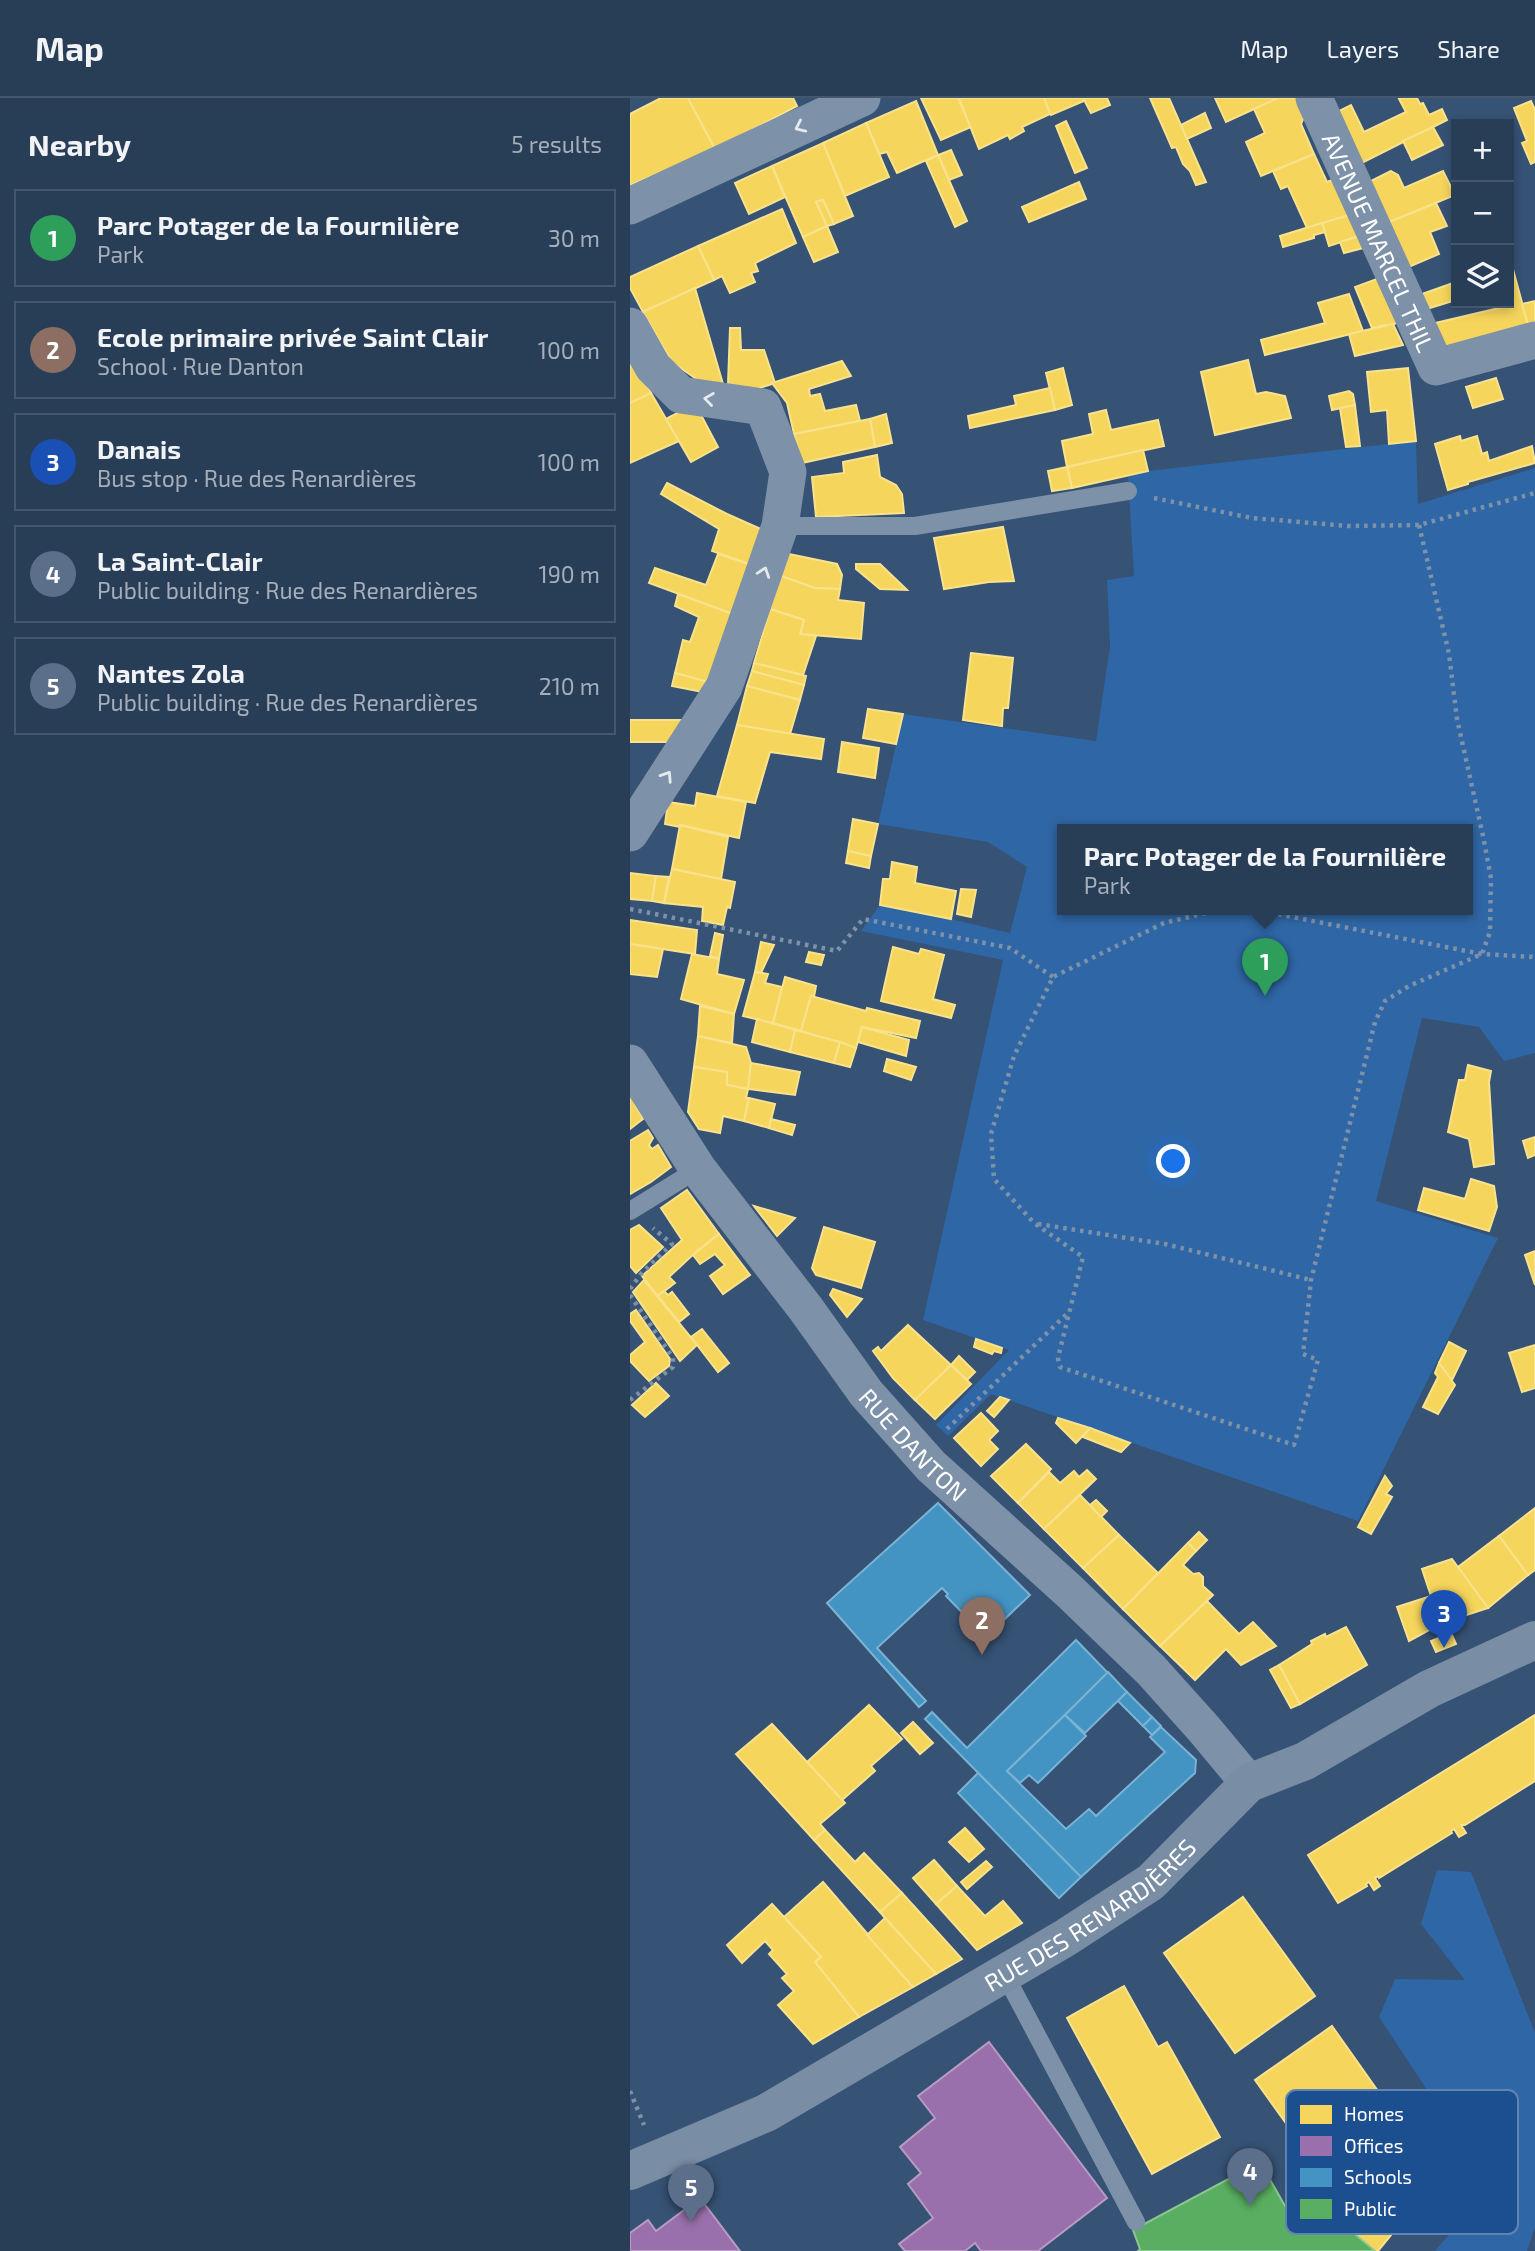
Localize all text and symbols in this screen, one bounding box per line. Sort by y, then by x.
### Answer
text: Map [35,28,104,68]
text: Map [1240,34,1288,63]
text: Layers [1326,34,1399,63]
text: Share [1437,34,1500,63]
one-way arrow [795,119,807,133]
map controls [1451,119,1514,308]
button: + [1451,119,1514,182]
text: Nearby [28,126,131,162]
street label: AVENUE MARCEL THIL [1317,128,1441,356]
text: 5 results [511,130,602,158]
button: − [1451,182,1514,245]
text: Parc Potager de la Fournilière [97,209,460,240]
text: 1 [48,224,58,252]
text: 30 m [548,224,600,252]
text: Park [97,240,144,268]
button: layers [1451,245,1514,308]
text: Ecole primaire privée Saint Clair [97,321,488,352]
text: 2 [46,336,60,364]
text: 100 m [538,336,600,364]
text: School · Rue Danton [97,352,304,380]
one-way arrow [703,392,714,407]
text: Danais [97,433,181,464]
text: 3 [46,448,60,476]
text: 100 m [538,448,600,476]
text: Bus stop · Rue des Renardières [97,464,417,492]
text: La Saint-Clair [97,545,263,576]
text: 4 [46,560,60,588]
text: 190 m [539,560,600,588]
one-way arrow [756,566,770,578]
text: Public building · Rue des Renardières [97,576,478,604]
text: Nantes Zola [97,657,245,688]
text: 5 [47,672,59,700]
text: 210 m [539,672,600,700]
text: Public building · Rue des Renardières [97,688,478,716]
one-way arrow [658,771,671,784]
popup [1057,824,1473,915]
text: Parc Potager de la Fournilière [1084,840,1446,871]
text: Park [1084,871,1131,899]
pin: 1 [1242,938,1288,996]
your location [1156,1144,1190,1178]
street label: RUE DANTON [854,1382,974,1506]
pin: 3 [1421,1590,1467,1648]
pin: 2 [959,1597,1005,1655]
street label: RUE DES RENARDIÈRES [979,1832,1201,1997]
legend [1286,2090,1518,2234]
text: Homes [1344,2102,1404,2125]
text: Offices [1344,2134,1403,2157]
pin: 4 [1227,2148,1273,2206]
pin: 5 [668,2164,714,2222]
text: Schools [1344,2165,1412,2188]
text: Public [1344,2197,1397,2220]

